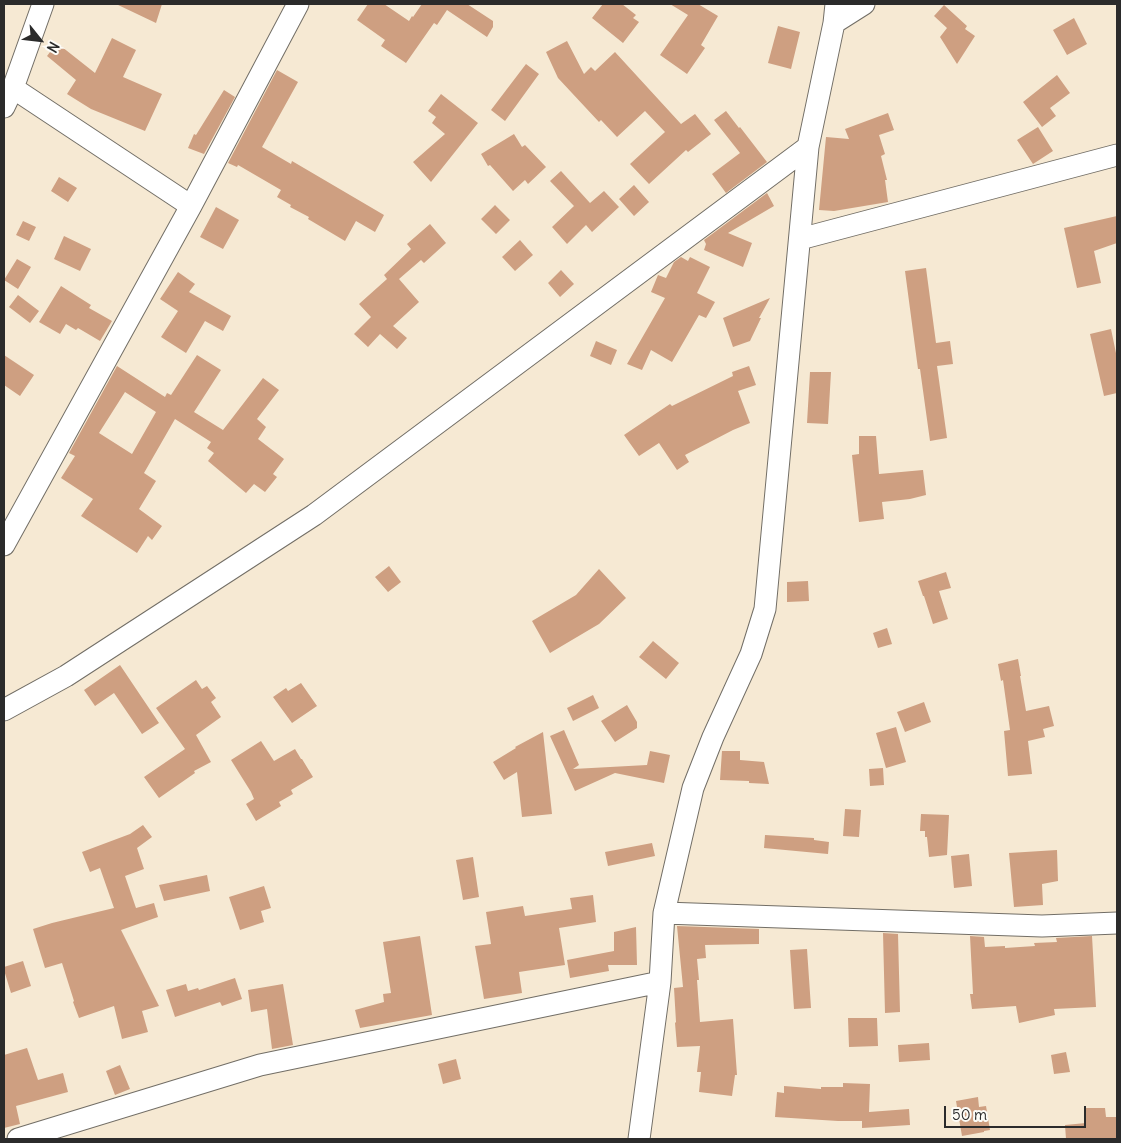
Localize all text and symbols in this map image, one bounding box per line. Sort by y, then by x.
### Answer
north arrow [15,15,65,65]
text: N [43,39,63,56]
scale bar [946,1096,1088,1128]
text: 50 m [952,1105,987,1124]

